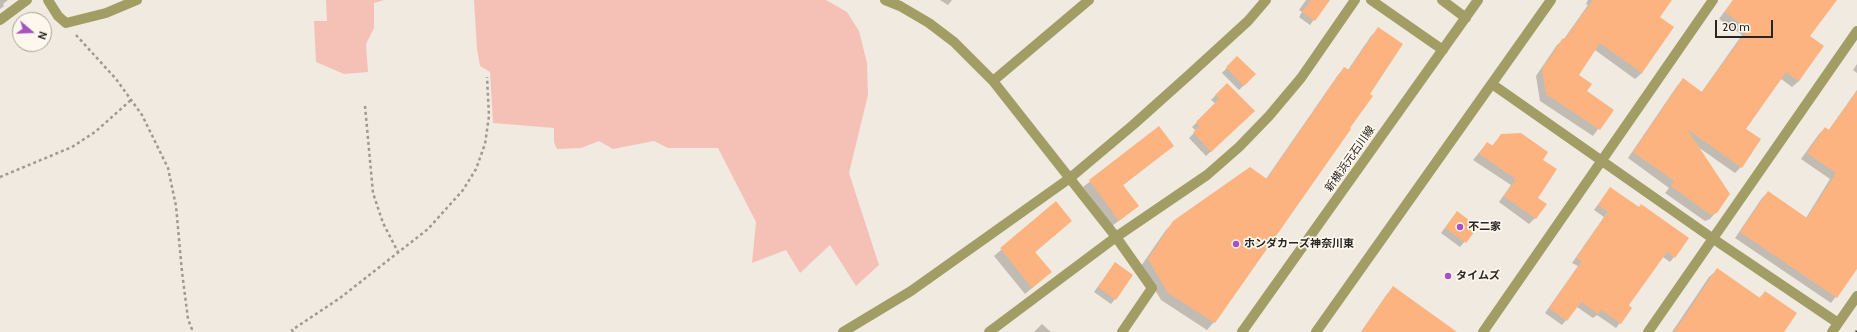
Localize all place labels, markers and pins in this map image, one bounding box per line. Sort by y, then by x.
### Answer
place label: 不二家 [1468,220,1501,234]
marker: 不二家 [1455,222,1465,232]
place label: ホンダカーズ神奈川東 [1244,237,1354,251]
marker: ホンダカーズ神奈川東 [1231,239,1241,249]
place label: タイムズ [1456,269,1500,283]
marker: タイムズ [1443,271,1453,281]

